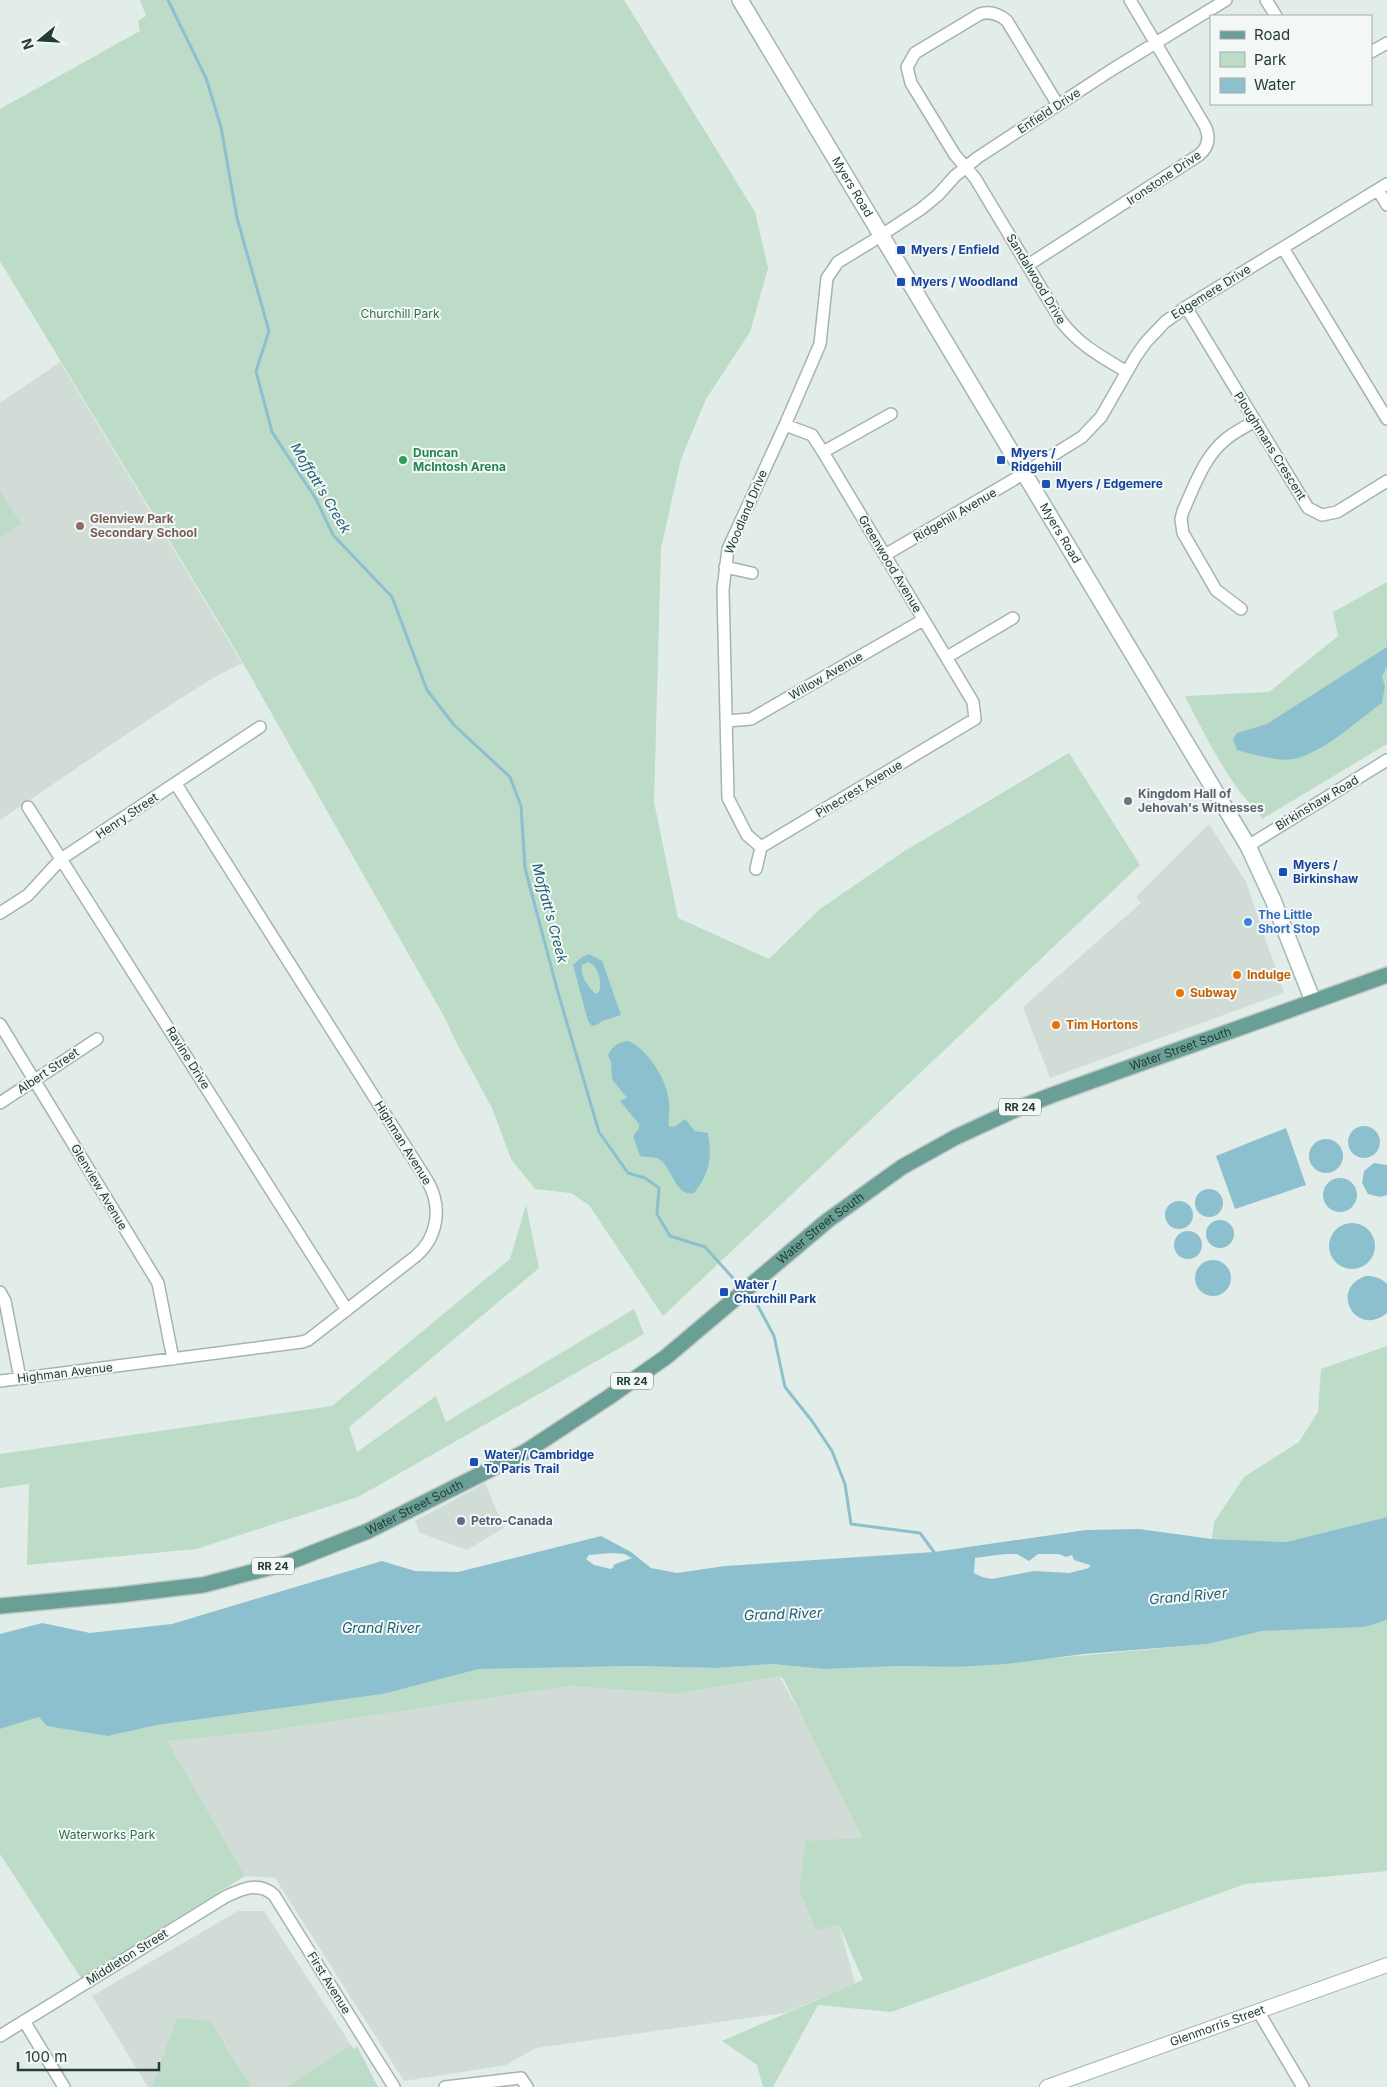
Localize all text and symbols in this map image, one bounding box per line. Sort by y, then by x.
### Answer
north arrow [15,15,65,65]
legend [1210,15,1372,105]
text: Road [1254,25,1290,44]
text: N [17,36,37,52]
text: Park [1254,50,1287,69]
text: Water [1254,75,1296,94]
street label: Enfield Drive [1014,85,1083,136]
street label: Ironstone Drive [1124,147,1204,208]
street label: Myers Road [829,154,876,219]
street label: Sandalwood Drive [1003,231,1069,327]
place label: Myers / Enfield [911,242,999,257]
marker: Myers / Enfield [895,244,907,256]
street label: Edgemere Drive [1168,261,1253,322]
place label: Myers / Woodland [911,274,1018,289]
marker: Myers / Woodland [895,276,907,288]
park label: Churchill Park [360,306,440,321]
street label: Ploughmans Crescent [1231,389,1310,503]
water label: Moffatt's Creek [288,439,355,536]
place label: Duncan McIntosh Arena [413,445,506,474]
place label: Myers / Ridgehill [1011,445,1062,474]
marker: Duncan McIntosh Arena [397,454,409,466]
marker: Myers / Ridgehill [995,454,1007,466]
street label: Woodland Drive [721,467,770,556]
place label: Myers / Edgemere [1056,476,1163,491]
marker: Myers / Edgemere [1040,478,1052,490]
street label: Ridgehill Avenue [910,485,999,544]
street label: Myers Road [1037,500,1084,566]
place label: Glenview Park Secondary School [90,511,197,540]
street label: Greenwood Avenue [855,512,926,615]
marker: Glenview Park Secondary School [74,520,86,532]
street label: Willow Avenue [786,648,865,703]
street label: Pinecrest Avenue [813,757,905,820]
street label: Birkinshaw Road [1272,772,1361,833]
place label: Kingdom Hall of Jehovah's Witnesses [1138,786,1264,815]
street label: Henry Street [93,789,161,842]
marker: Kingdom Hall of Jehovah's Witnesses [1122,795,1134,807]
place label: Myers / Birkinshaw [1293,857,1359,886]
water label: Moffatt's Creek [529,861,572,965]
marker: Myers / Birkinshaw [1277,866,1289,878]
place label: The Little Short Stop [1258,907,1321,936]
marker: The Little Short Stop [1242,916,1254,928]
place label: Indulge [1247,967,1291,982]
marker: Indulge [1231,969,1243,981]
place label: Subway [1190,985,1238,1000]
marker: Subway [1174,987,1186,999]
place label: Tim Hortons [1066,1017,1139,1032]
marker: Tim Hortons [1050,1019,1062,1031]
street label: Water Street South [1127,1023,1233,1074]
street label: Ravine Drive [163,1024,214,1092]
street label: Albert Street [14,1044,82,1097]
street label: Highman Avenue [372,1098,435,1187]
road number: RR 24 [999,1098,1041,1116]
street label: Glenview Avenue [68,1141,131,1232]
street label: Water Street South [774,1189,867,1267]
place label: Water / Churchill Park [734,1277,816,1306]
marker: Water / Churchill Park [718,1286,730,1298]
street label: Highman Avenue [16,1359,114,1386]
road number: RR 24 [611,1372,653,1390]
place label: Water / Cambridge To Paris Trail [484,1447,594,1476]
marker: Water / Cambridge To Paris Trail [468,1456,480,1468]
street label: Water Street South [363,1476,465,1538]
place label: Petro-Canada [471,1513,553,1528]
marker: Petro-Canada [455,1515,467,1527]
road number: RR 24 [252,1558,294,1574]
water label: Grand River [1148,1584,1228,1607]
water label: Grand River [744,1604,823,1623]
water label: Grand River [342,1619,421,1636]
park label: Waterworks Park [59,1827,156,1842]
street label: Middleton Street [83,1925,170,1988]
street label: First Avenue [304,1949,354,2017]
street label: Glenmorris Street [1168,2001,1267,2049]
scale bar [18,2040,159,2072]
text: 100 m [25,2047,67,2066]

